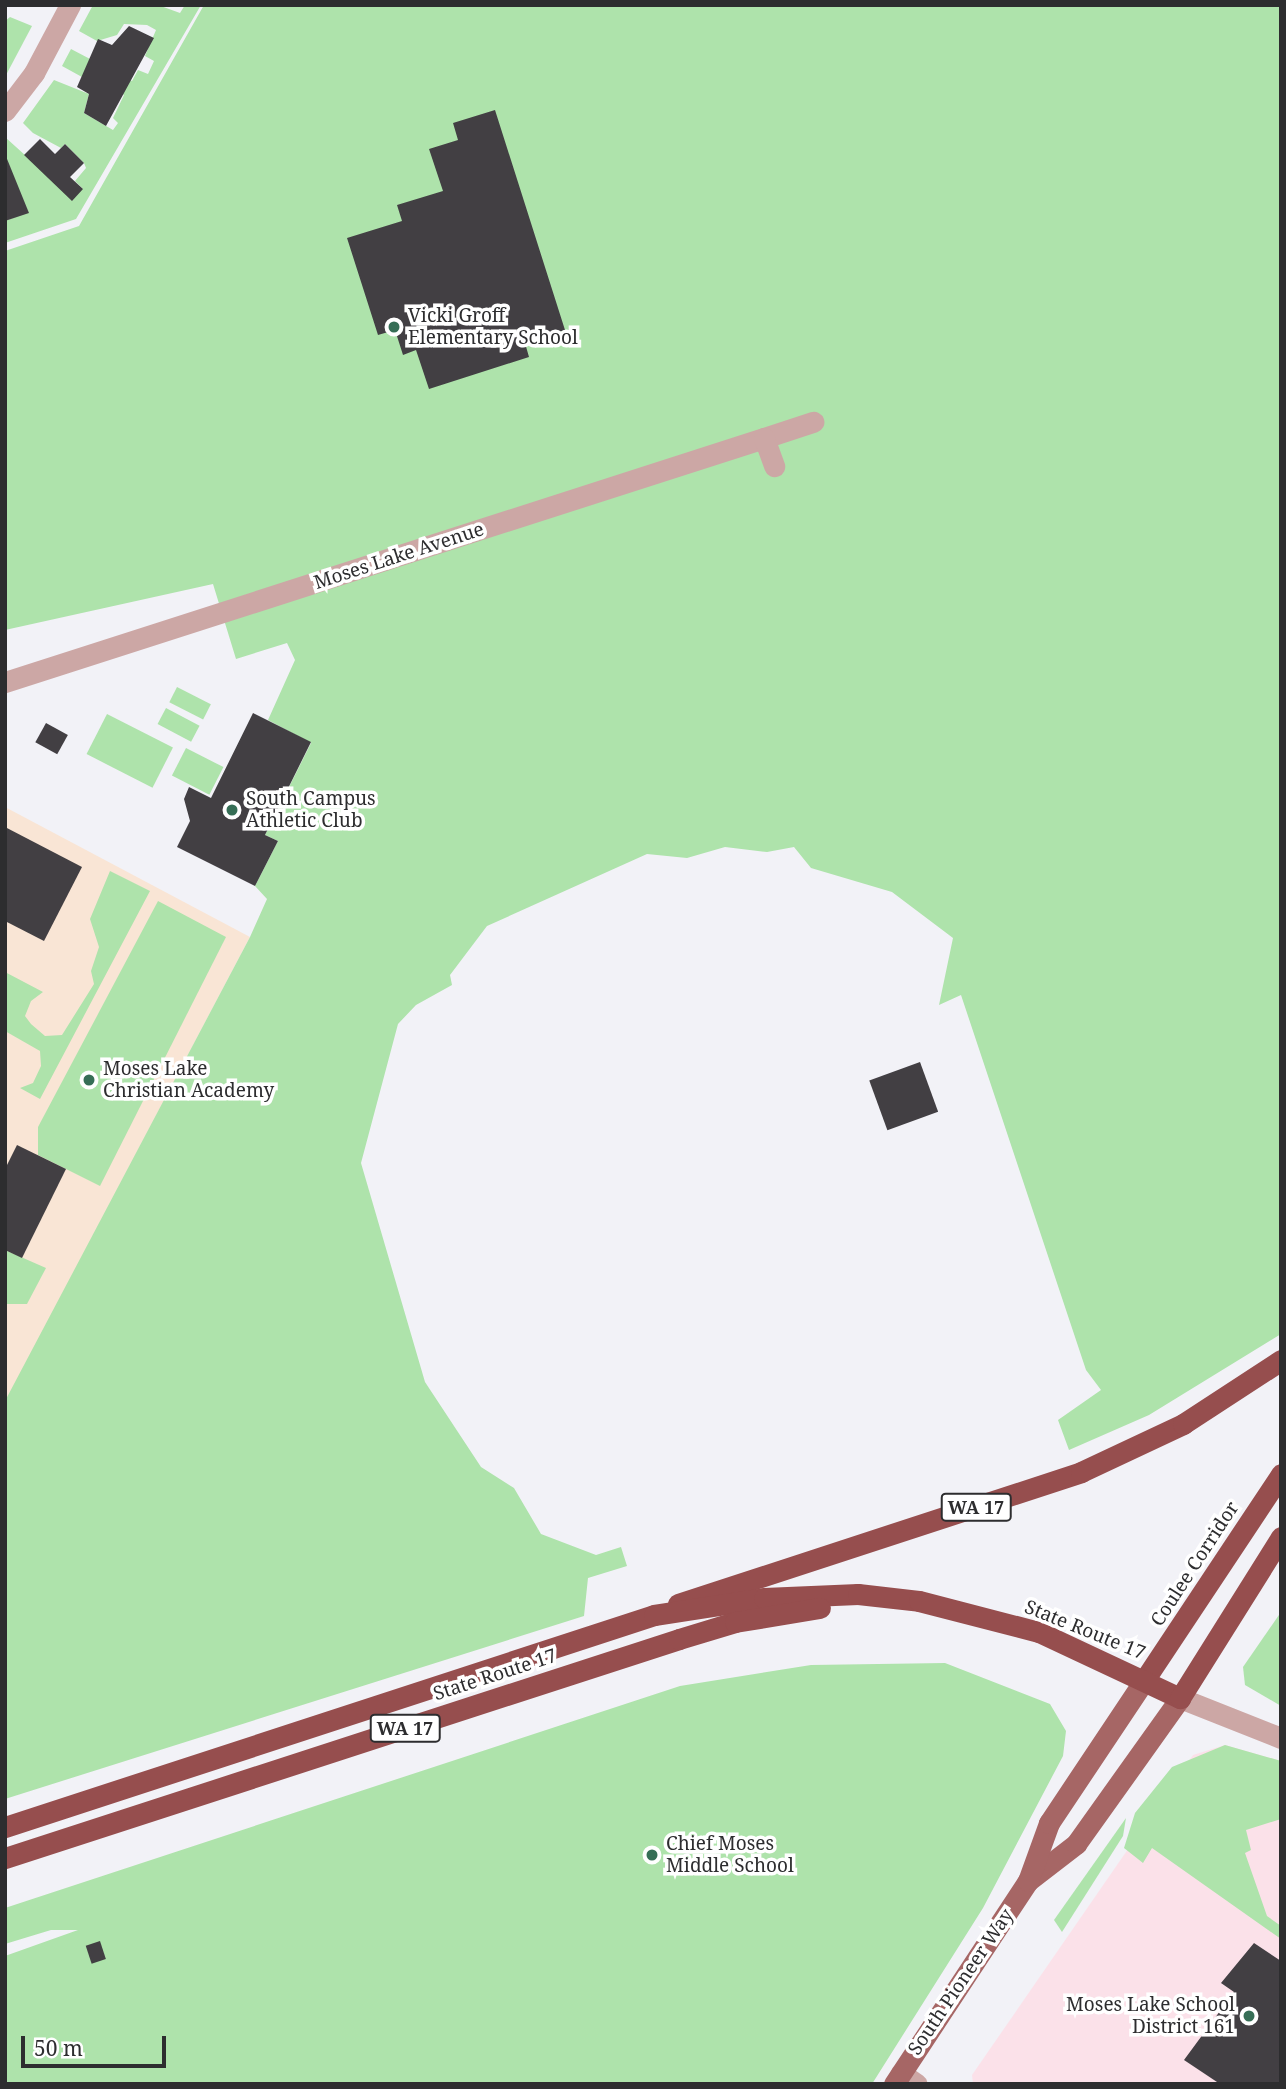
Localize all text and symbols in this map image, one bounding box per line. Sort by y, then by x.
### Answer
place label: Vicki Groff Elementary School [408,305,578,349]
marker: Vicki Groff Elementary School [386,319,402,335]
street label: Moses Lake Avenue [311,518,487,594]
place label: South Campus Athletic Club [246,788,376,832]
marker: South Campus Athletic Club [224,802,240,818]
place label: Moses Lake Christian Academy [103,1058,274,1102]
marker: Moses Lake Christian Academy [81,1072,97,1088]
road number: WA 17 [939,1492,1013,1522]
street label: Coulee Corridor [1146,1497,1244,1631]
street label: State Route 17 [1021,1595,1149,1665]
street label: State Route 17 [431,1644,559,1706]
road number: WA 17 [368,1714,442,1742]
place label: Chief Moses Middle School [666,1833,794,1877]
marker: Chief Moses Middle School [644,1847,660,1863]
street label: South Pioneer Way [904,1904,1018,2060]
place label: Moses Lake School District 161 [1066,1994,1235,2038]
marker: Moses Lake School District 161 [1241,2008,1257,2024]
scale bar [24,2022,170,2066]
text: 50 m [34,2034,83,2062]

